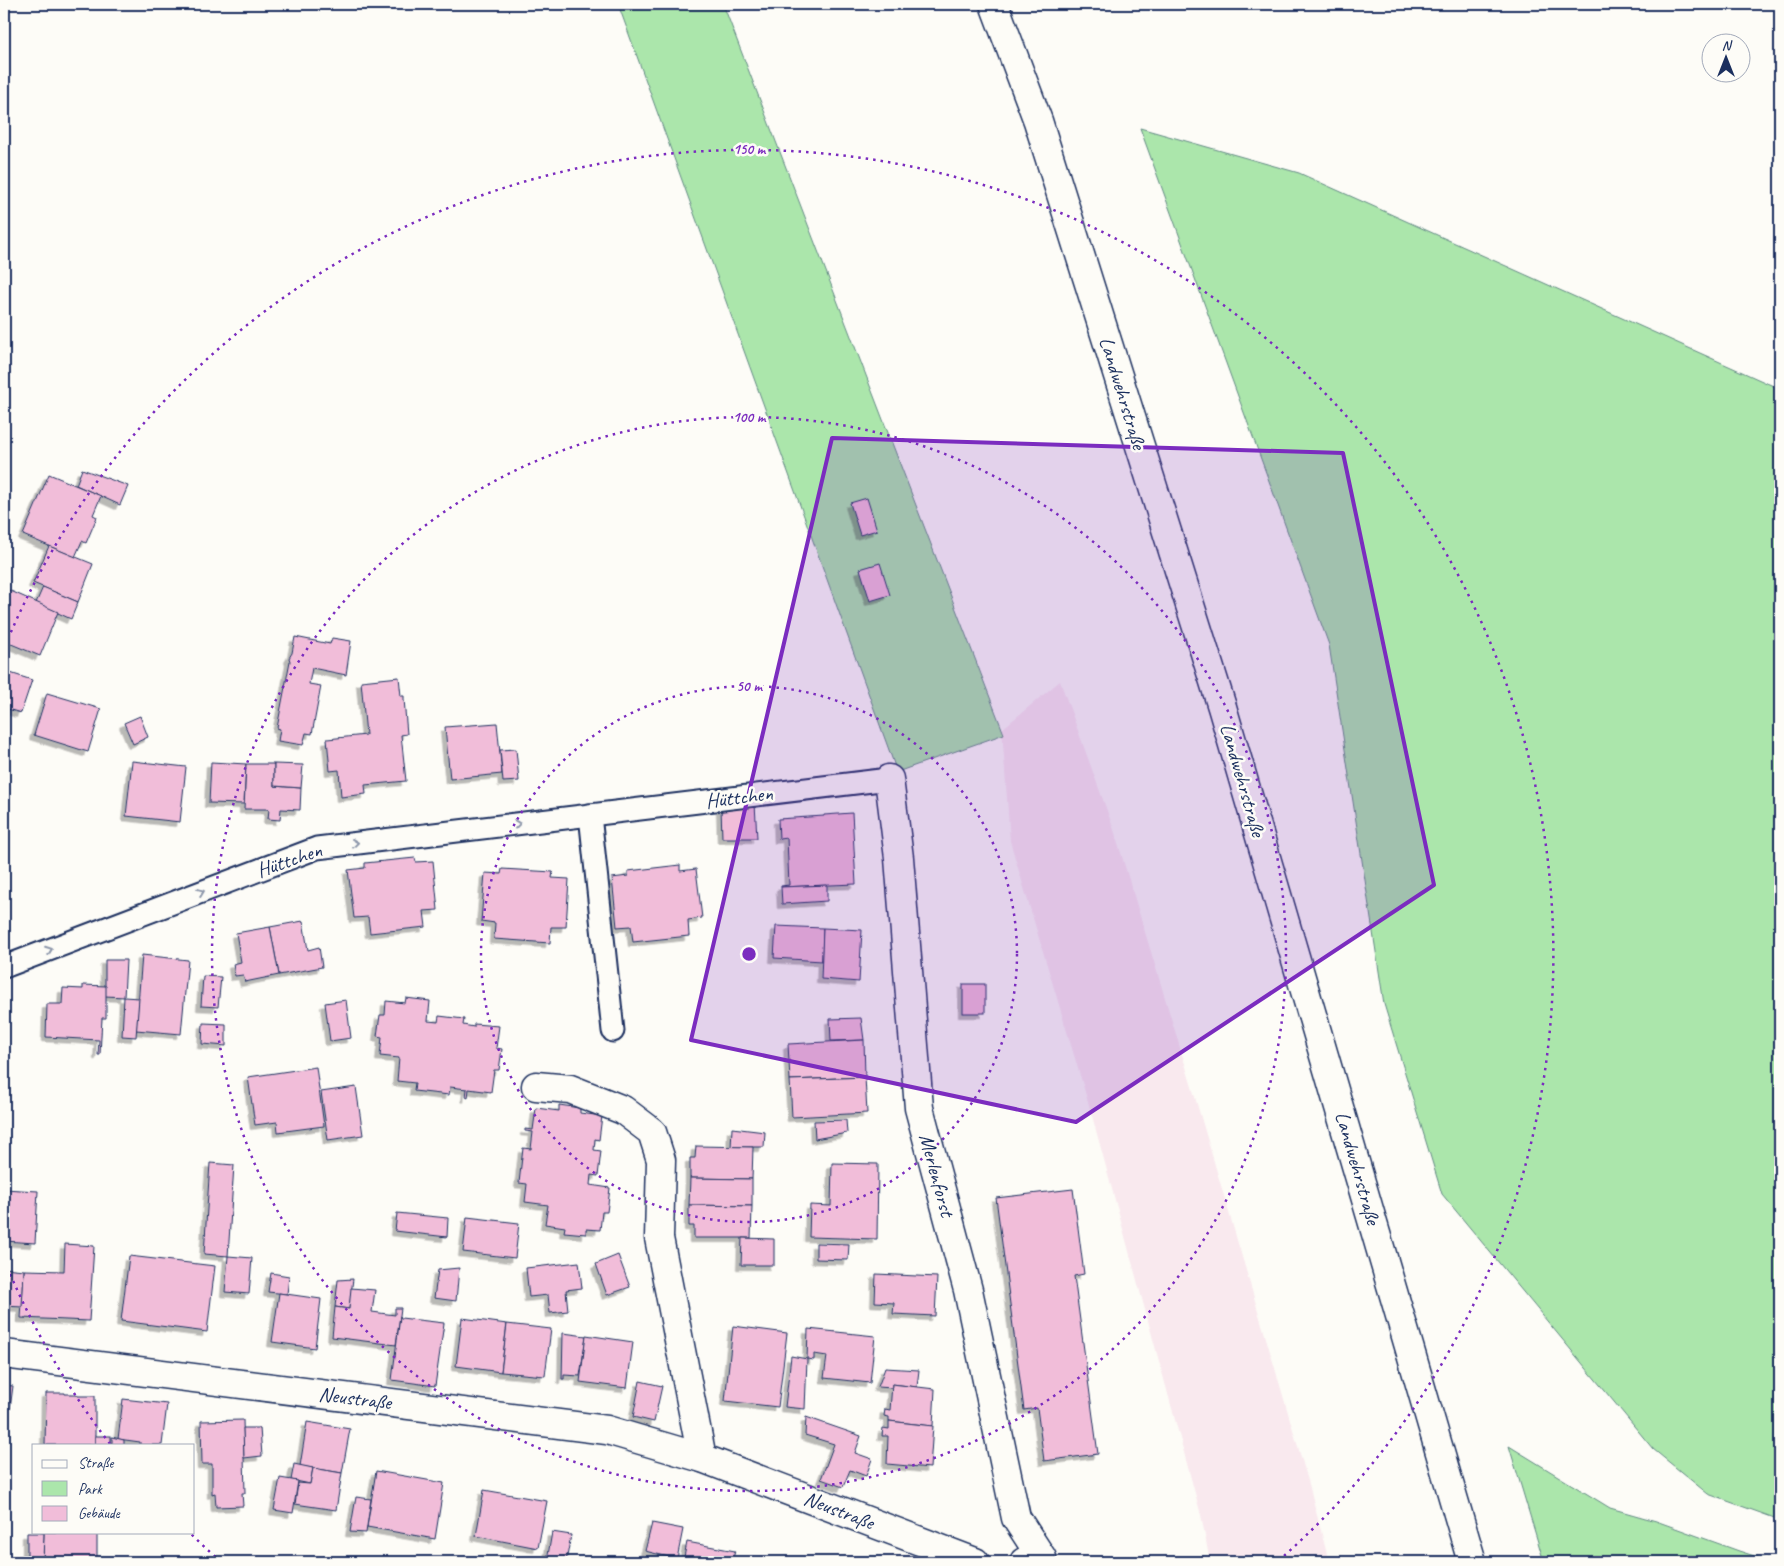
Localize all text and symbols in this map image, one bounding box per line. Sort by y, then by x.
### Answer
north arrow [1702,32,1752,82]
text: N [1722,37,1733,54]
text: 150 m [733,140,767,159]
street label: Landwehrstraße [1094,334,1153,454]
text: 100 m [733,408,767,427]
text: 50 m [736,677,763,696]
street label: Landwehrstraße [1214,721,1272,842]
street label: Hüttchen [704,780,775,814]
one-way arrow [513,819,521,830]
street label: Hüttchen [253,837,326,883]
one-way arrow [352,838,360,849]
one-way arrow [196,888,205,898]
centre of rings [740,945,758,963]
one-way arrow [44,946,53,956]
street label: Landwehrstraße [1329,1109,1387,1230]
street label: Merlenforst [914,1131,961,1221]
street label: Neustraße [317,1381,395,1416]
legend [32,1444,195,1534]
text: Straße [78,1454,114,1473]
text: Park [78,1480,103,1499]
street label: Neustraße [800,1485,880,1536]
text: Gebäude [78,1504,121,1523]

